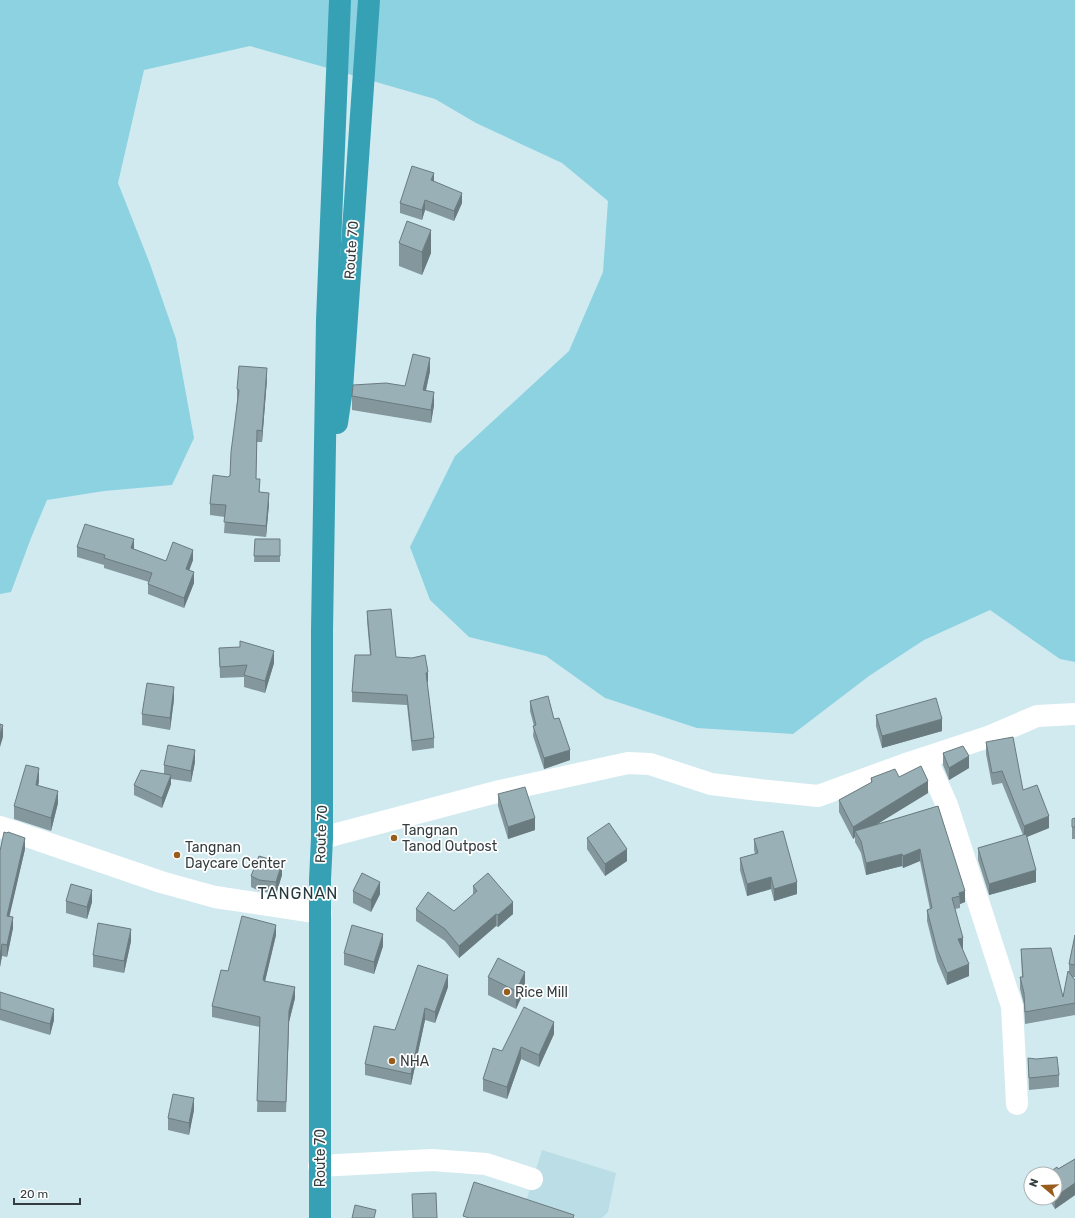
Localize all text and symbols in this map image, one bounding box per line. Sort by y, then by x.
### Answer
street label: Route 70 [341,220,362,280]
street label: Route 70 [312,804,331,863]
place label: Tangnan Tanod Outpost [402,822,498,855]
marker: Tangnan Tanod Outpost [389,833,399,843]
place label: Tangnan Daycare Center [185,839,286,872]
marker: Tangnan Daycare Center [172,850,182,860]
district label: TANGNAN [258,884,338,903]
place label: Rice Mill [515,984,568,1001]
marker: Rice Mill [502,987,512,997]
place label: NHA [400,1053,430,1070]
marker: NHA [387,1056,397,1066]
street label: Route 70 [312,1129,329,1187]
north arrow [1023,1166,1063,1206]
text: N [1027,1177,1041,1189]
scale bar [14,1180,80,1206]
text: 20 m [20,1187,48,1201]

